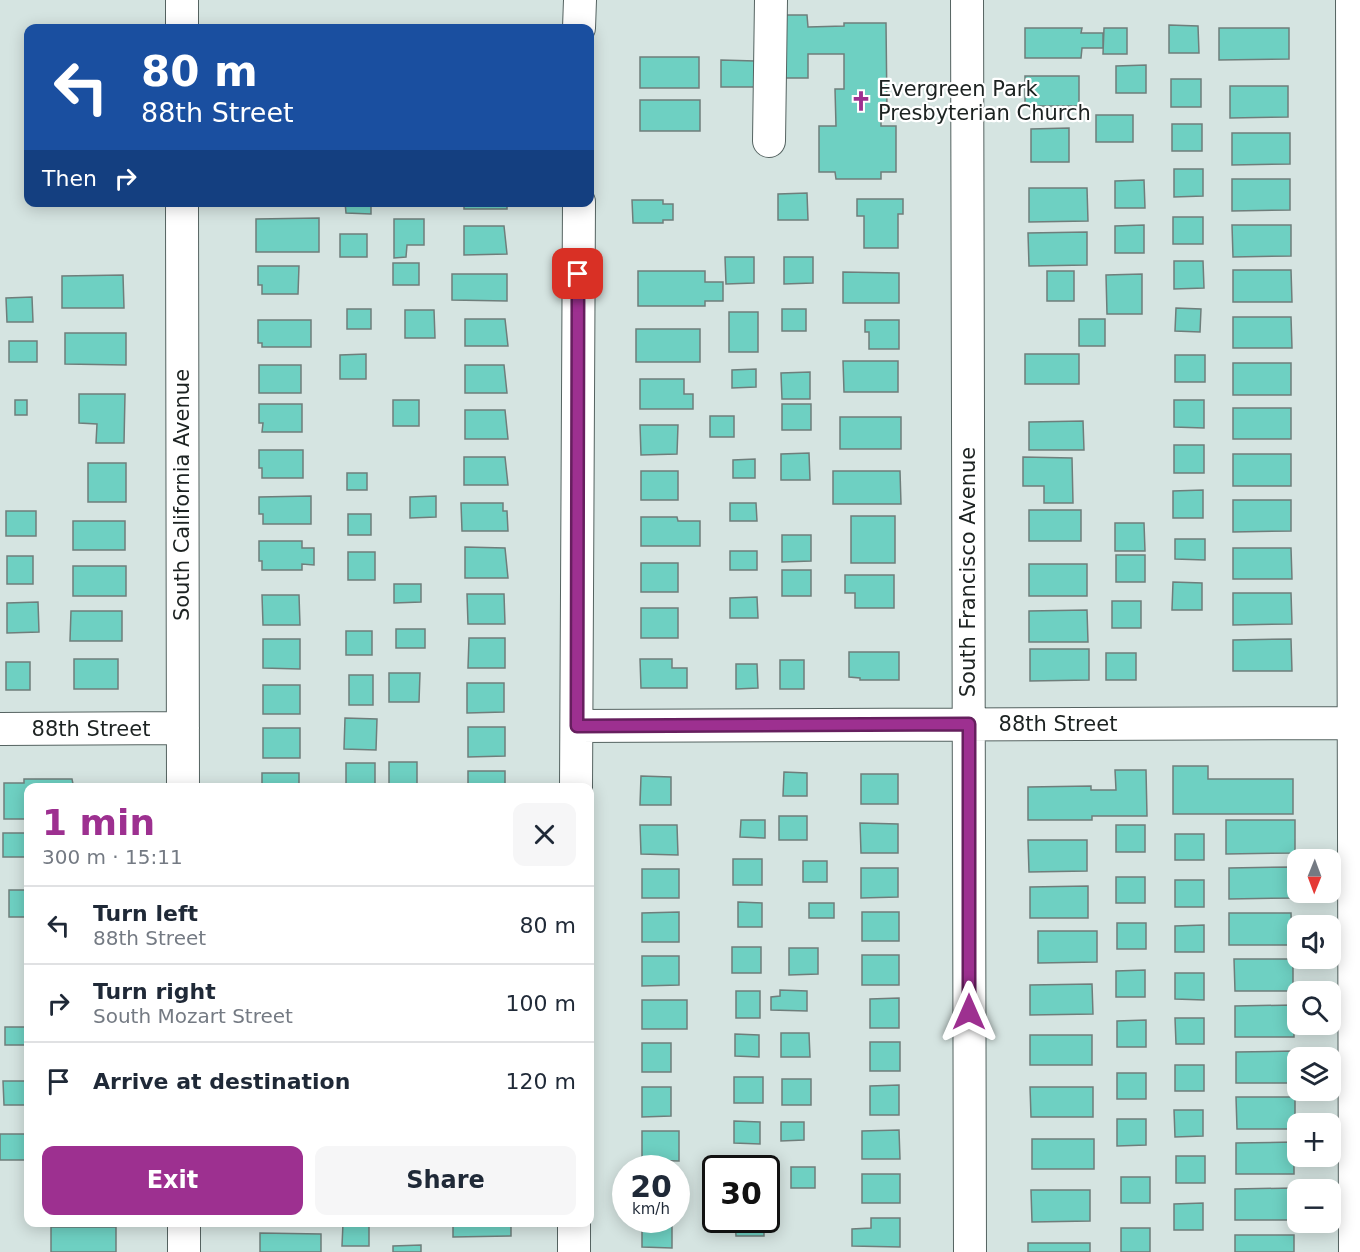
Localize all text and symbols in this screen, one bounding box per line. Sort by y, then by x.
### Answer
text: 80 m [141,47,258,96]
icon: left [42,48,120,126]
place label: Evergreen Park Presbyterian Church [878,77,1091,125]
church icon: Evergreen Park Presbyterian Church [849,89,873,113]
text: 88th Street [141,97,294,128]
icon: right [109,162,142,195]
text: Then [42,166,97,191]
pin [552,248,603,299]
icon: arrive [561,257,594,290]
street label: South California Avenue [170,369,194,621]
street label: South Francisco Avenue [956,447,980,697]
street label: 88th Street [999,712,1117,736]
street label: 88th Street [32,717,150,741]
text: 1 min [42,802,155,843]
button: close [513,803,576,866]
text: 300 m · 15:11 [42,845,183,869]
north arrow [1287,849,1341,903]
map controls [1287,849,1341,1233]
text: Turn left [93,901,198,926]
icon: left [42,909,75,942]
text: 80 m [520,913,576,938]
button: sound [1287,915,1341,969]
text: 88th Street [93,926,206,950]
text: Turn right [93,979,216,1004]
position arrow [937,980,1001,1044]
button: search [1287,981,1341,1035]
icon: right [42,987,75,1020]
text: 100 m [506,991,576,1016]
text: South Mozart Street [93,1004,293,1028]
button: layers [1287,1047,1341,1101]
icon: arrive [42,1065,75,1098]
text: Arrive at destination [93,1069,350,1094]
text: 120 m [506,1069,576,1094]
button: + [1287,1113,1341,1167]
button: Exit [42,1146,303,1215]
button: Share [315,1146,576,1215]
speed limit sign: 30 [702,1155,780,1233]
text: 20 [630,1169,672,1204]
button: − [1287,1179,1341,1233]
text: km/h [632,1200,670,1218]

